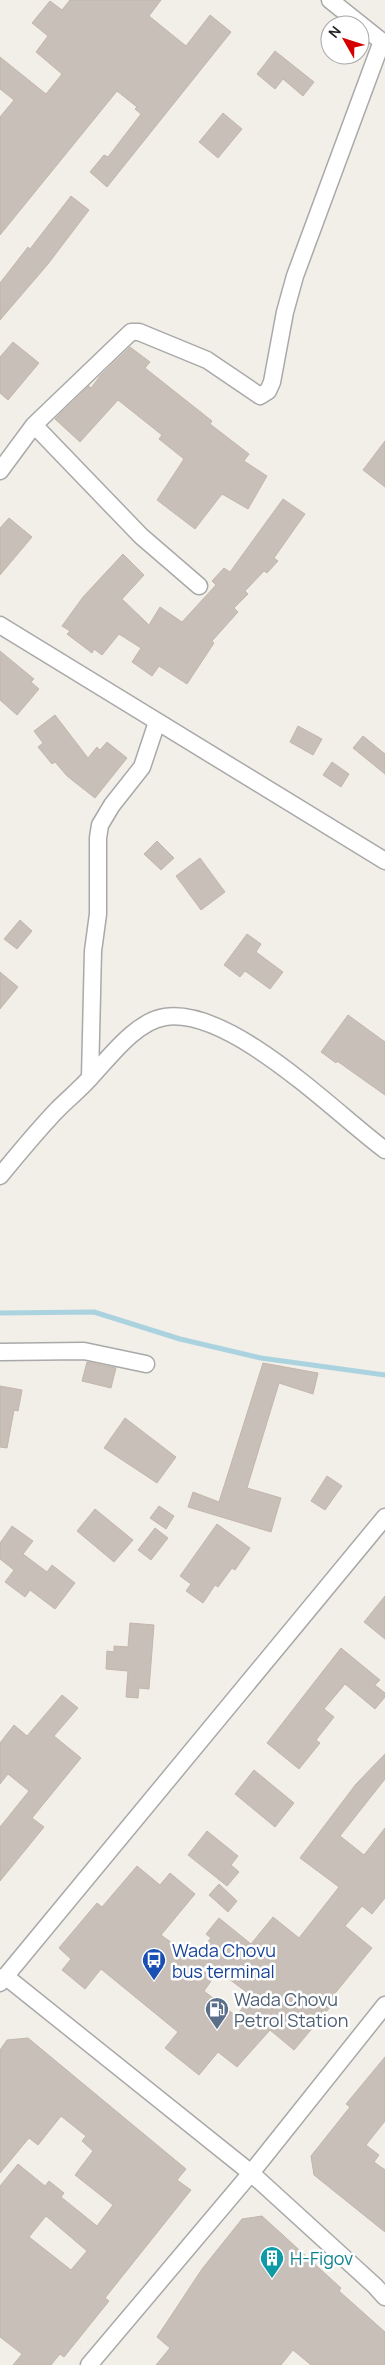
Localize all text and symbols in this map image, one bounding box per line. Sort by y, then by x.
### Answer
north arrow [320,15,370,65]
text: N [324,22,345,41]
place label: Wada Chovu bus terminal [172,1938,276,1983]
bus stop icon: Wada Chovu bus terminal [141,1947,167,1981]
place label: Wada Chovu Petrol Station [234,1987,348,2032]
fuel station icon: Wada Chovu Petrol Station [204,1996,230,2030]
building icon: H-Figov [259,2245,285,2279]
place label: H-Figov [290,2246,353,2270]

